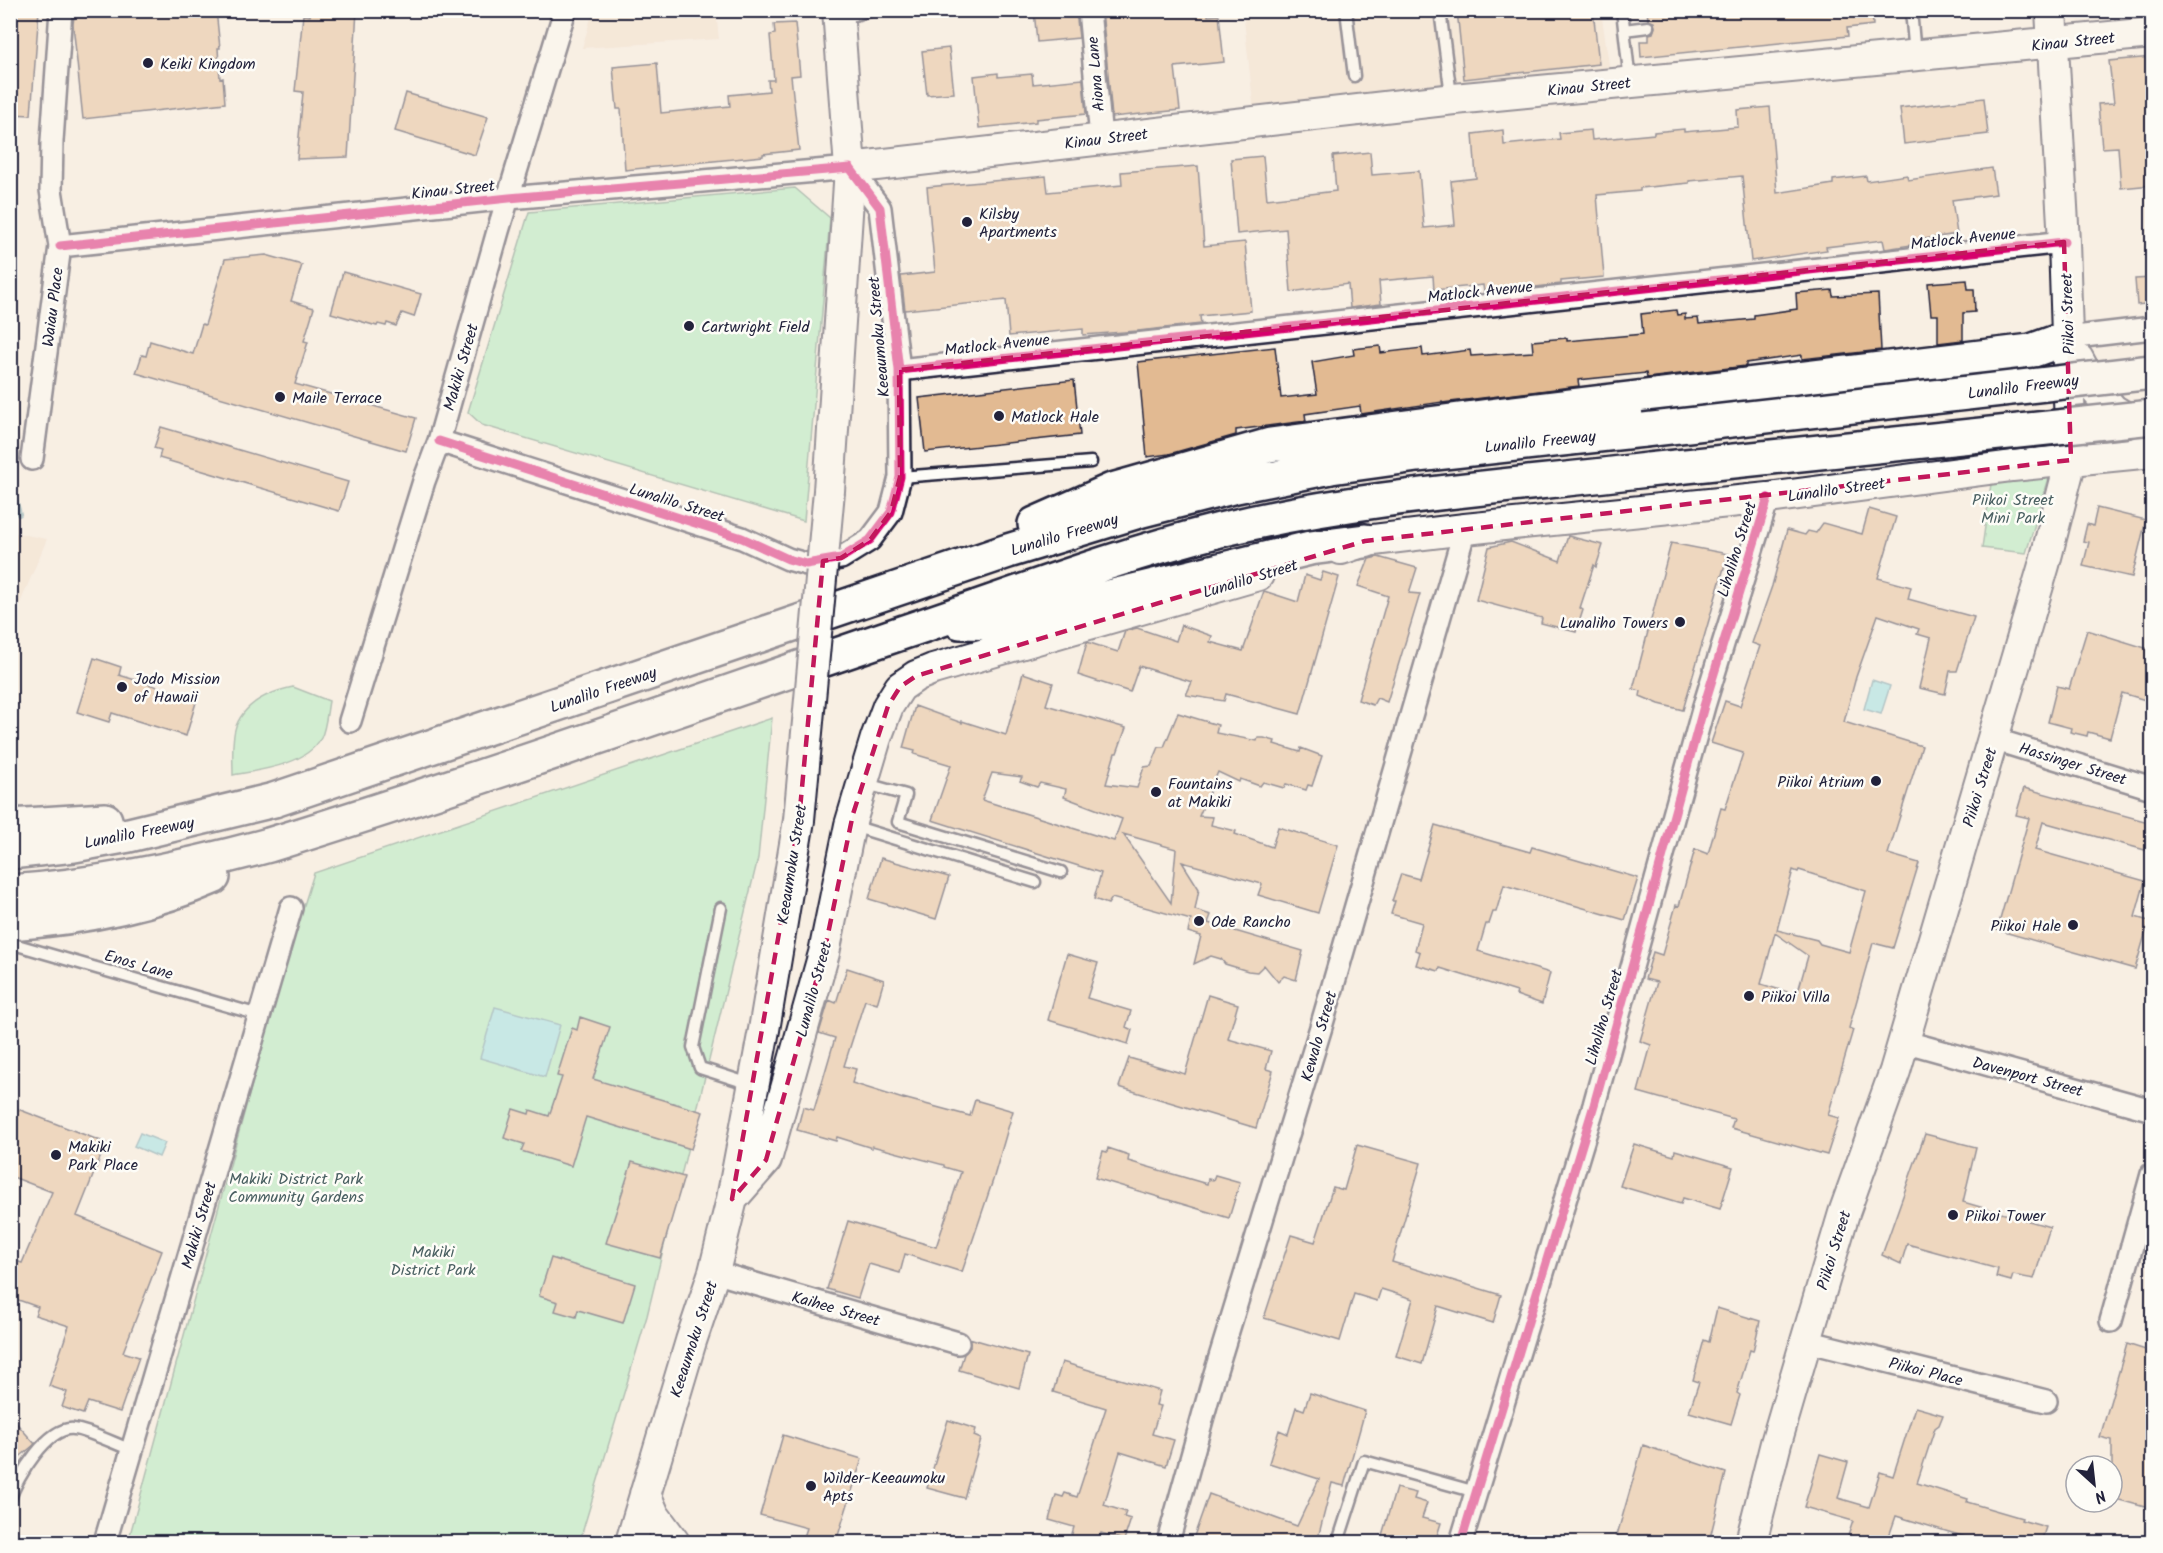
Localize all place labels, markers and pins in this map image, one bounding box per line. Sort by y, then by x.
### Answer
place label: Keiki Kingdom [160,52,256,77]
marker: Keiki Kingdom [141,56,155,70]
place label: Kilsby Apartments [979,202,1057,245]
marker: Kilsby Apartments [960,215,974,229]
place label: Cartwright Field [701,315,811,340]
marker: Cartwright Field [682,319,696,333]
place label: Maile Terrace [292,386,382,411]
marker: Maile Terrace [273,390,287,404]
place label: Matlock Hale [1011,405,1099,430]
marker: Matlock Hale [992,409,1006,423]
place label: Lunaliho Towers [1560,611,1668,636]
marker: Lunaliho Towers [1673,615,1687,629]
place label: Jodo Mission of Hawaii [134,667,220,710]
marker: Jodo Mission of Hawaii [115,680,129,694]
place label: Piikoi Atrium [1777,770,1864,795]
place label: Fountains at Makiki [1168,772,1233,815]
marker: Piikoi Atrium [1869,774,1883,788]
marker: Fountains at Makiki [1149,785,1163,799]
place label: Ode Rancho [1211,910,1291,935]
marker: Ode Rancho [1192,914,1206,928]
place label: Piikoi Hale [1990,914,2061,939]
marker: Piikoi Hale [2066,918,2080,932]
place label: Piikoi Villa [1761,985,1830,1010]
marker: Piikoi Villa [1742,989,1756,1003]
place label: Makiki Park Place [68,1135,138,1178]
marker: Makiki Park Place [49,1148,63,1162]
place label: Piikoi Tower [1965,1204,2047,1229]
marker: Piikoi Tower [1946,1208,1960,1222]
place label: Wilder-Keeaumoku Apts [823,1466,946,1509]
marker: Wilder-Keeaumoku Apts [804,1479,818,1493]

